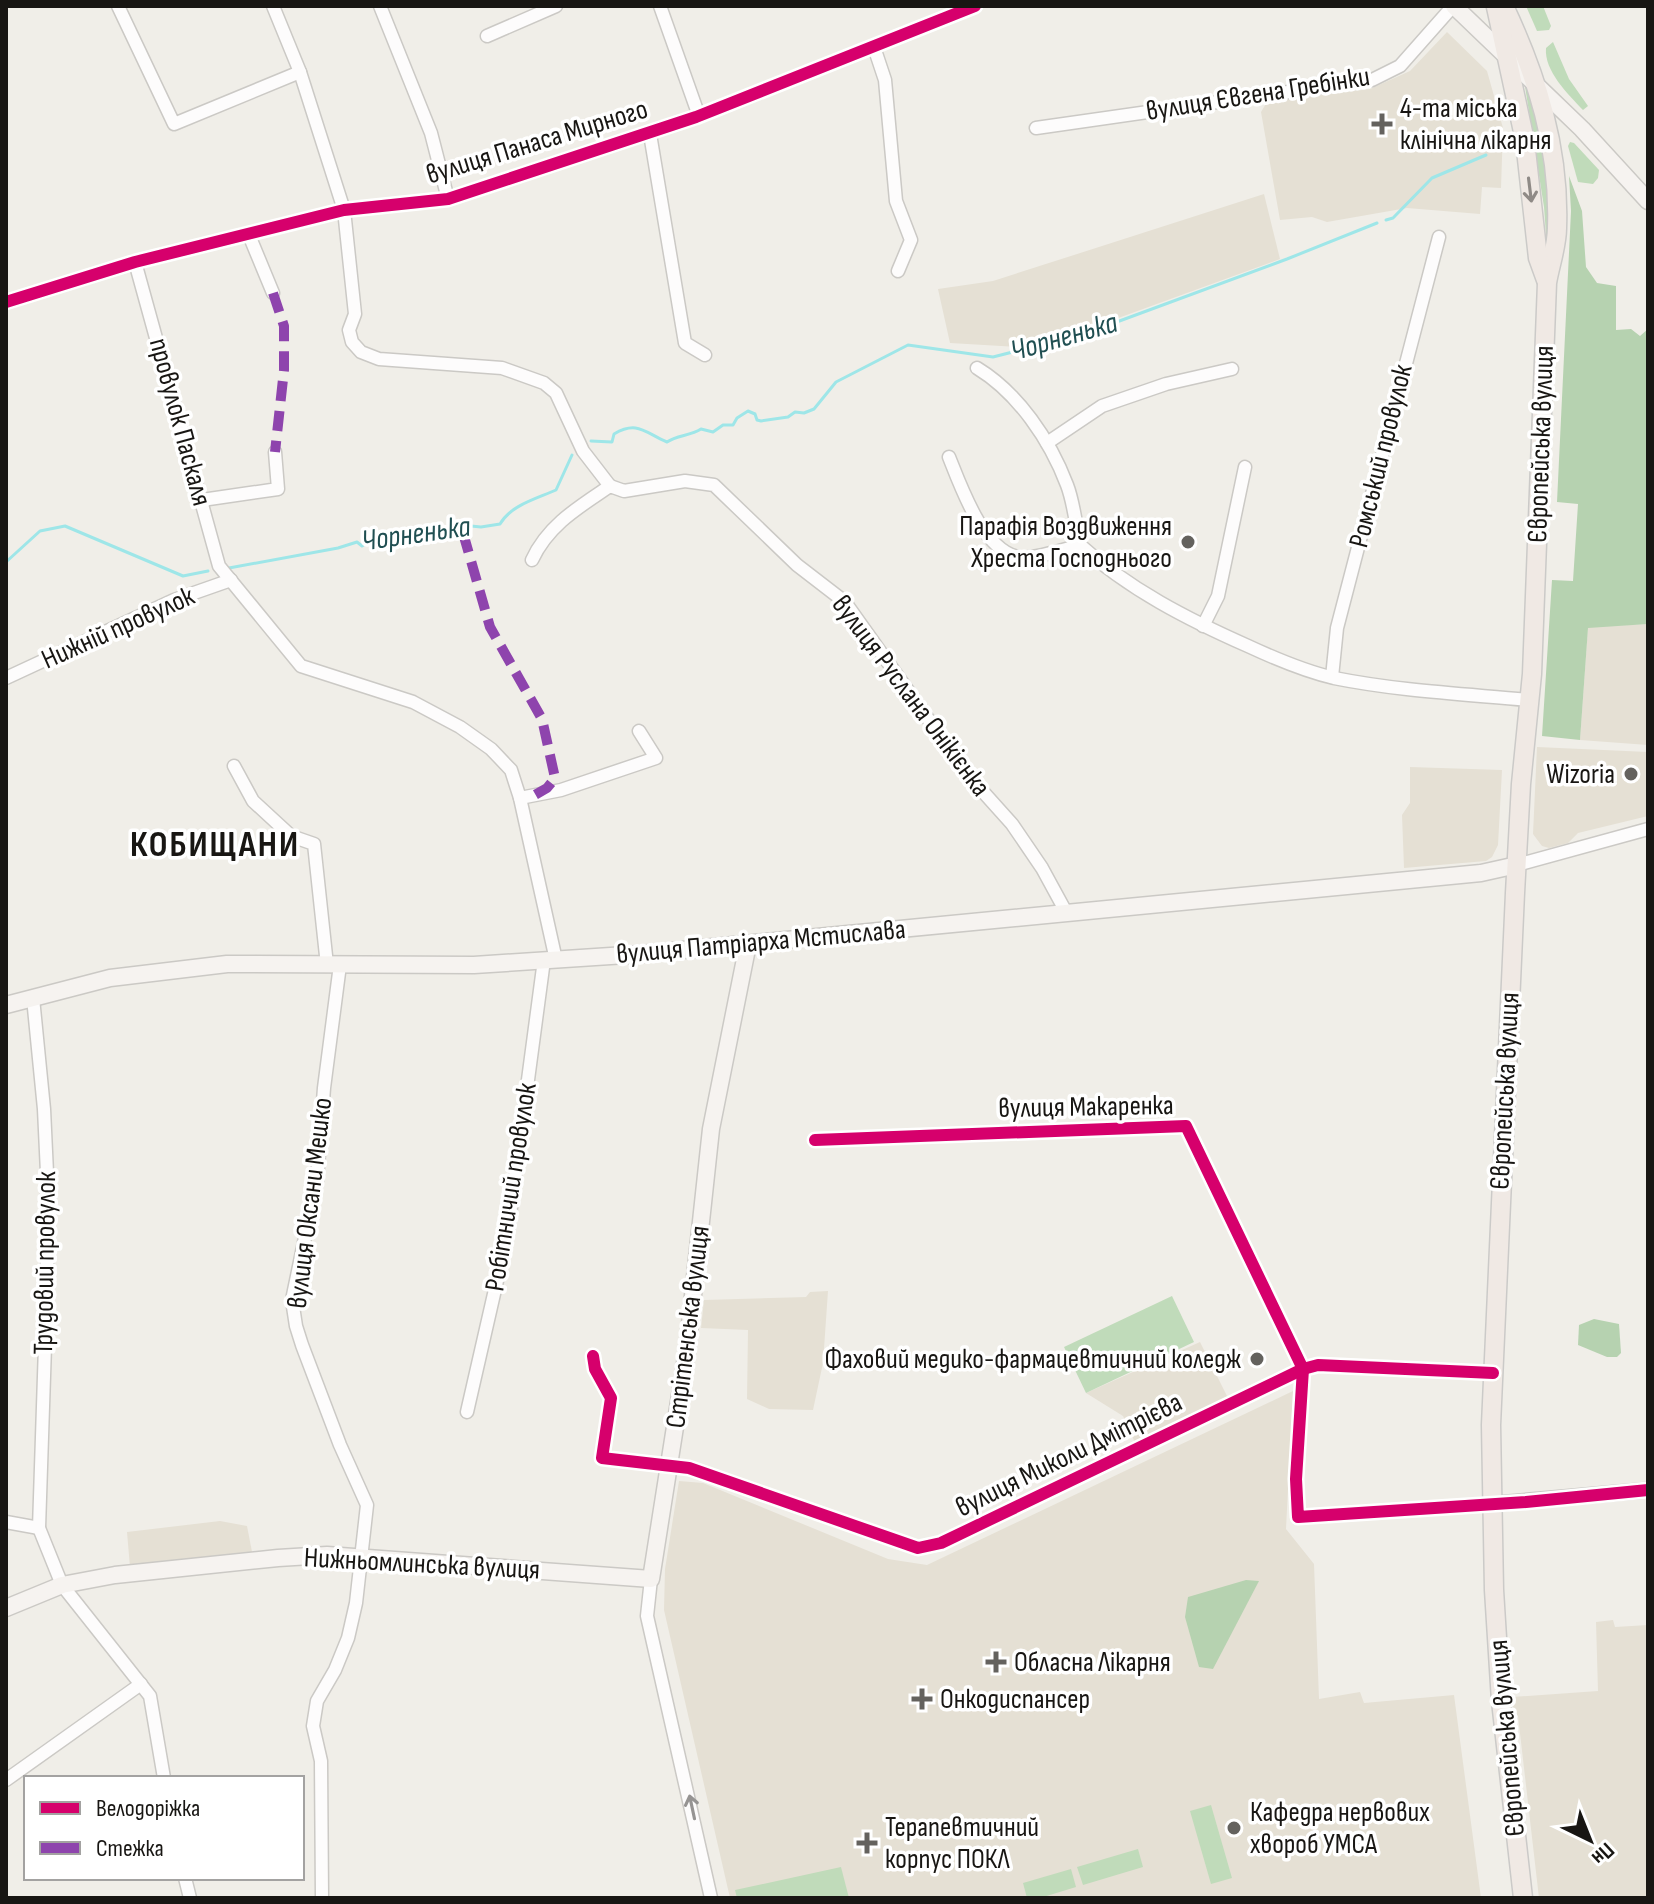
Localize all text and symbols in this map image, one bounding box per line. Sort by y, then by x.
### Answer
street label: вулиця Євгена Гребінки [1144,60,1372,128]
place label: 4-та міська клінічна лікарня [1400,92,1552,157]
street label: вулиця Панаса Мирного [422,93,652,191]
marker: 4-та міська клінічна лікарня [1371,113,1393,135]
one-way arrow [1523,176,1538,202]
water label: Чорненька [1006,305,1122,369]
street label: провулок Паскаля [142,335,218,509]
street label: Європейська вулиця [1521,345,1561,543]
street label: Ромський провулок [1342,361,1420,551]
water label: Чорненька [359,509,473,559]
place label: Парафія Воздвиження Хреста Господнього [959,510,1172,575]
marker: Парафія Воздвиження Хреста Господнього [1179,533,1197,551]
street label: Нижній провулок [37,579,200,676]
street label: вулиця Руслана Онікієнка [825,589,997,803]
place label: Wizoria [1546,758,1615,791]
marker: Wizoria [1622,765,1640,783]
district label: КОБИЩАНИ [130,824,300,867]
street label: вулиця Патріарха Мстислава [615,913,907,971]
street label: Європейська вулиця [1483,992,1527,1190]
street label: Робітничий провулок [478,1080,544,1293]
street label: вулиця Макаренка [998,1089,1174,1125]
street label: вулиця Оксани Мешко [281,1096,339,1310]
street label: Трудовий провулок [27,1171,63,1355]
street label: Стрітенська вулиця [659,1224,717,1430]
place label: Фаховий медико-фармацевтичний коледж [824,1343,1241,1376]
marker: Фаховий медико-фармацевтичний коледж [1248,1350,1266,1368]
street label: вулиця Миколи Дмітрієва [951,1386,1187,1524]
street label: Нижньомлинська вулиця [303,1541,541,1587]
street label: Європейська вулиця [1482,1638,1532,1838]
place label: Обласна Лікарня [1014,1646,1171,1679]
marker: Обласна Лікарня [985,1651,1007,1673]
place label: Онкодиспансер [940,1683,1090,1716]
marker: Онкодиспансер [911,1688,933,1710]
legend [24,1776,304,1880]
text: Велодоріжка [96,1794,200,1823]
one-way arrow [684,1795,699,1821]
place label: Кафедра нервових хвороб УМСА [1250,1796,1430,1861]
north arrow [1550,1800,1630,1880]
place label: Терапевтичний корпус ПОКЛ [885,1811,1039,1876]
marker: Кафедра нервових хвороб УМСА [1225,1819,1243,1837]
marker: Терапевтичний корпус ПОКЛ [856,1832,878,1854]
text: Стежка [96,1834,164,1863]
text: Пн [1586,1836,1620,1871]

